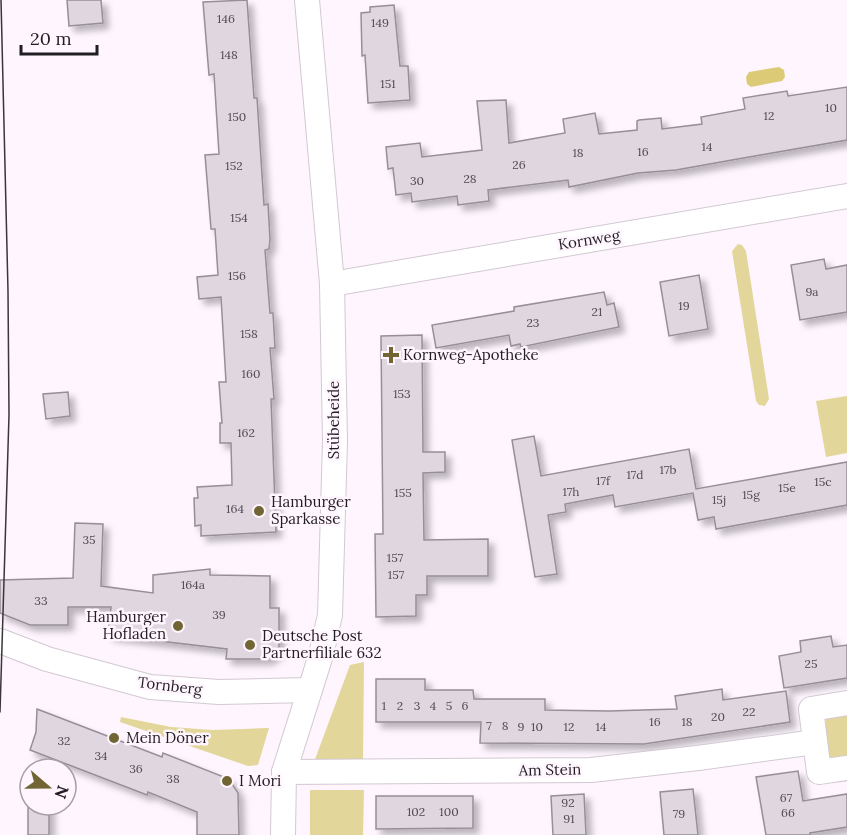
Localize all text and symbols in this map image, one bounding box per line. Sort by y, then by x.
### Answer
house number: 146 [217,11,235,26]
house number: 149 [371,15,389,30]
scale bar [21,18,98,56]
text: 20 m [30,27,72,50]
house number: 148 [220,47,238,62]
house number: 151 [380,76,396,91]
house number: 10 [825,100,837,115]
house number: 12 [764,108,774,123]
house number: 150 [228,109,246,124]
house number: 14 [702,139,713,154]
house number: 16 [637,144,649,159]
house number: 18 [572,145,584,160]
house number: 26 [512,157,526,172]
house number: 152 [225,158,243,173]
house number: 28 [463,171,477,186]
house number: 30 [410,173,424,188]
house number: 154 [230,210,248,225]
street label: Kornweg [557,225,622,254]
house number: 156 [228,268,246,283]
house number: 9a [805,284,819,299]
house number: 19 [678,298,690,313]
house number: 21 [592,304,602,319]
house number: 23 [527,315,540,330]
house number: 158 [240,326,258,341]
place label: Kornweg-Apotheke [403,345,539,364]
marker: Kornweg-Apotheke [384,348,398,362]
house number: 160 [242,366,260,381]
street label: Stübeheide [324,381,343,459]
house number: 153 [393,386,411,401]
house number: 162 [237,425,255,440]
house number: 17b [660,462,676,477]
house number: 17d [626,467,644,482]
house number: 17f [596,473,611,488]
house number: 15c [814,474,832,489]
house number: 15e [778,480,796,495]
house number: 17h [562,484,580,499]
house number: 155 [394,485,412,500]
house number: 15g [742,487,760,502]
place label: Hamburger Sparkasse [271,492,351,528]
house number: 15j [712,492,726,507]
house number: 164 [226,501,244,516]
marker: Hamburger Sparkasse [252,504,266,518]
house number: 35 [82,532,96,547]
house number: 157 [387,550,404,565]
house number: 157 [388,567,405,582]
house number: 164a [181,577,205,592]
house number: 33 [34,593,48,608]
place label: Hamburger Hofladen [86,607,166,643]
house number: 39 [212,607,226,622]
marker: Hamburger Hofladen [171,619,185,633]
place label: Deutsche Post Partnerfiliale 632 [262,626,381,662]
marker: Deutsche Post Partnerfiliale 632 [243,638,257,652]
house number: 25 [805,656,817,671]
street label: Tornberg [137,672,204,699]
house number: 1 [382,698,386,713]
house number: 2 [397,698,403,713]
house number: 3 [414,698,421,713]
house number: 4 [430,698,437,713]
house number: 5 [446,698,452,713]
house number: 6 [462,698,469,713]
house number: 22 [743,704,755,719]
house number: 20 [711,709,725,724]
house number: 16 [649,714,661,729]
house number: 18 [681,714,693,729]
house number: 7 [486,718,492,733]
house number: 8 [502,718,509,733]
house number: 9 [518,719,525,734]
house number: 10 [531,719,543,734]
house number: 12 [564,719,574,734]
house number: 14 [596,719,607,734]
place label: Mein Döner [126,728,209,747]
marker: Mein Döner [107,731,121,745]
house number: 32 [57,733,71,748]
house number: 34 [94,748,108,763]
north arrow [18,757,78,817]
street label: Am Stein [518,759,581,780]
house number: 36 [129,761,143,776]
house number: 38 [166,771,180,786]
place label: I Mori [239,771,281,790]
marker: I Mori [220,774,234,788]
text: N [51,783,74,801]
house number: 67 [780,790,793,805]
house number: 92 [561,795,575,810]
house number: 102 [407,804,425,819]
house number: 100 [439,804,459,819]
house number: 66 [781,805,795,820]
house number: 79 [673,806,685,821]
house number: 91 [563,811,575,826]

